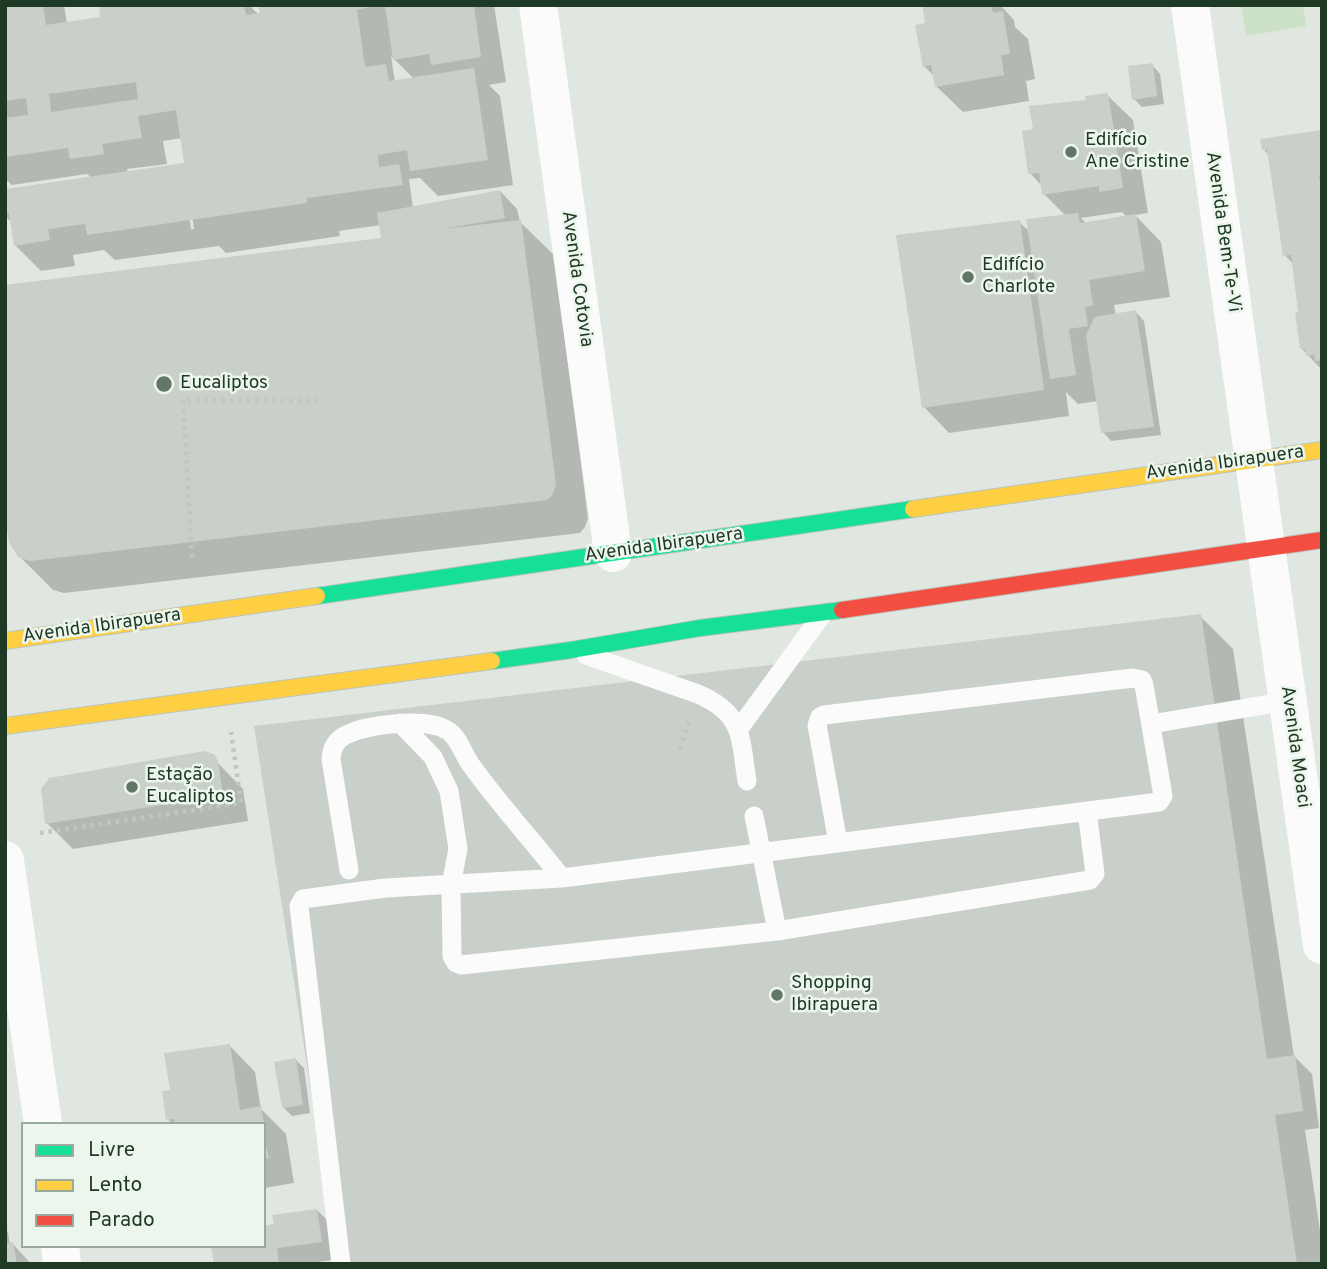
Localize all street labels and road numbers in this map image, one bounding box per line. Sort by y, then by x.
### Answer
street label: Avenida Bem-Te-Vi [1199,150,1245,314]
street label: Avenida Cotovia [555,209,597,349]
street label: Avenida Ibirapuera [1144,442,1306,486]
street label: Avenida Ibirapuera [583,524,745,568]
street label: Avenida Ibirapuera [21,605,183,649]
street label: Avenida Moaci [1274,684,1314,810]

